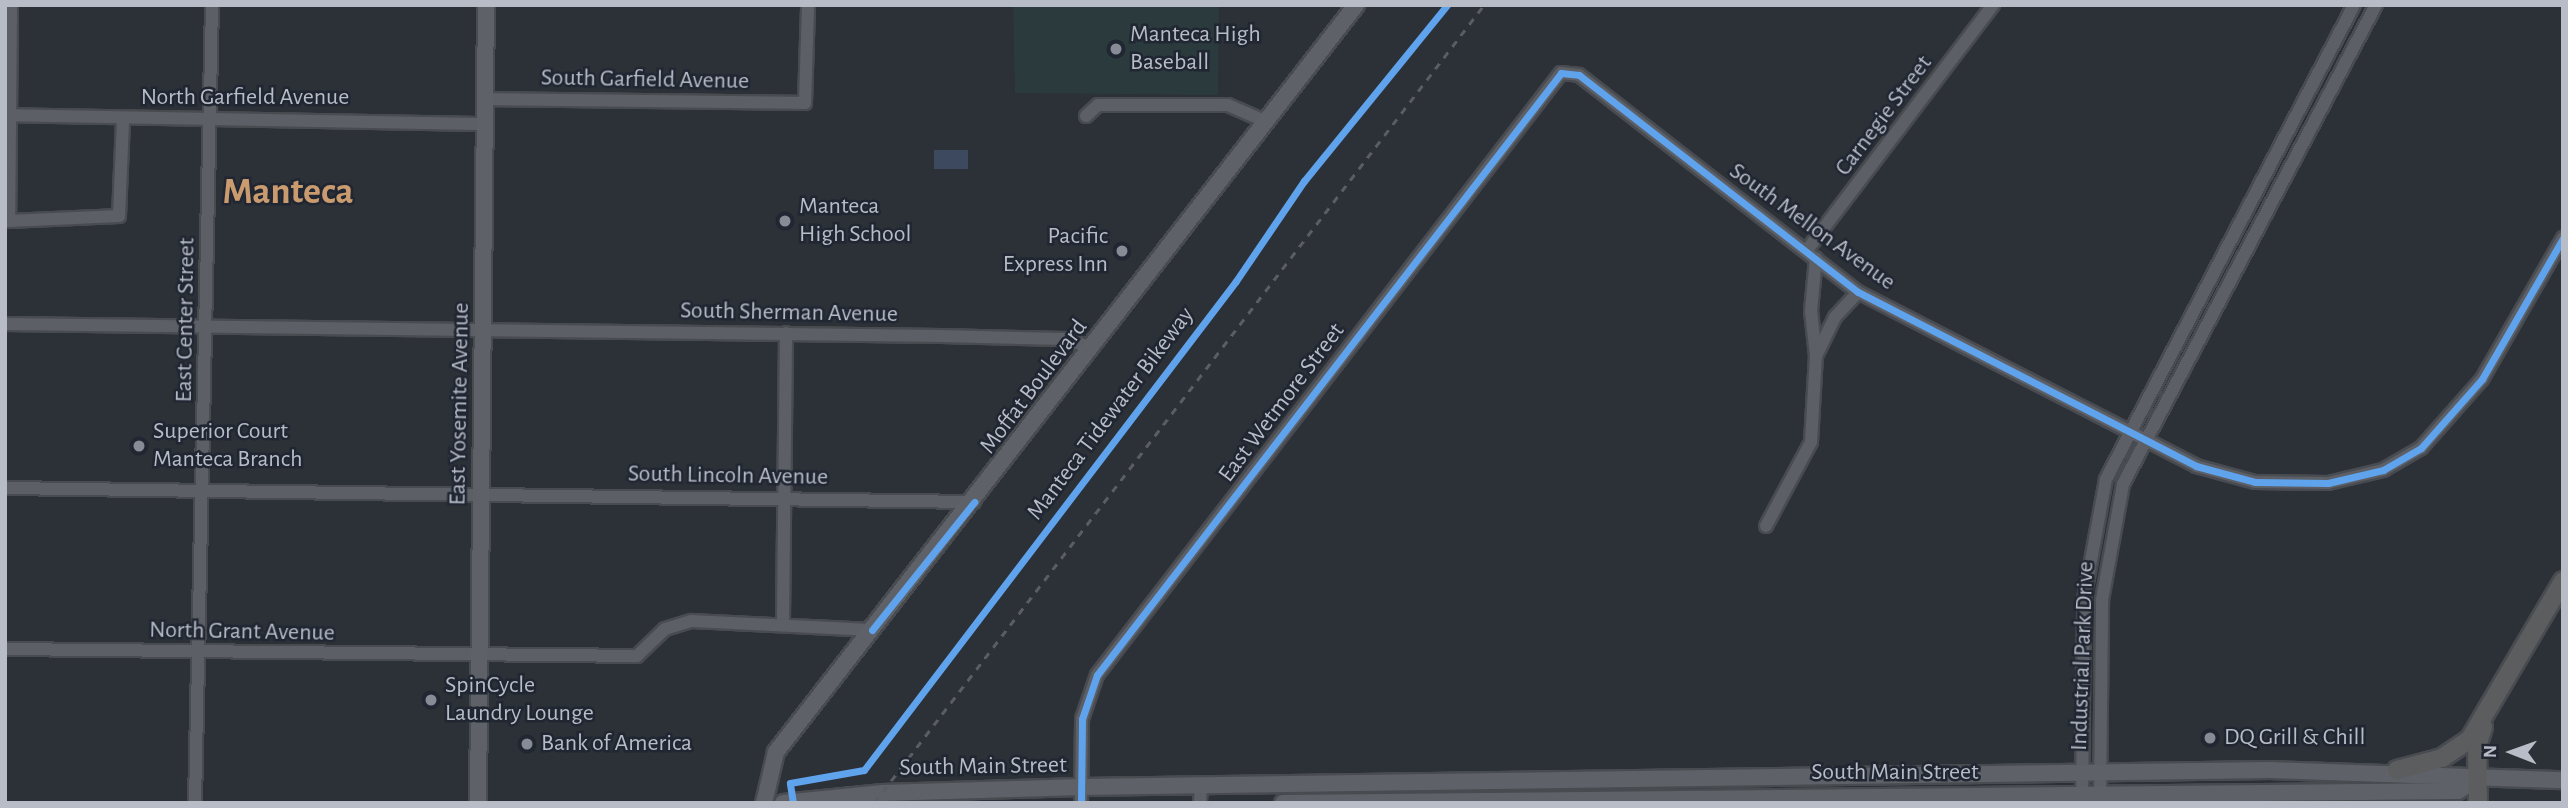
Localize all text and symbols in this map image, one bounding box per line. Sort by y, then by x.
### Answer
place label: Manteca High Baseball [1130,21,1261,77]
marker: Manteca High Baseball [1108,41,1124,57]
street label: Carnegie Street [1829,50,1939,182]
street label: South Garfield Avenue [541,64,749,96]
street label: North Garfield Avenue [141,84,349,112]
street label: South Mellon Avenue [1723,157,1901,297]
district label: Manteca [222,170,354,216]
place label: Manteca High School [799,193,911,249]
marker: Manteca High School [777,213,793,229]
place label: Pacific Express Inn [1003,223,1108,279]
street label: East Center Street [170,237,202,403]
marker: Pacific Express Inn [1114,243,1130,259]
street label: South Sherman Avenue [680,297,898,329]
street label: East Yosemite Avenue [444,302,476,506]
street label: Manteca Tidewater Bikeway [1021,302,1201,526]
street label: Moffat Boulevard [974,314,1094,460]
street label: East Wetmore Street [1213,318,1351,488]
place label: Superior Court Manteca Branch [153,418,302,474]
marker: Superior Court Manteca Branch [131,438,147,454]
street label: South Lincoln Avenue [628,460,828,492]
street label: Industrial Park Drive [2065,561,2101,751]
street label: North Grant Avenue [149,616,335,648]
place label: SpinCycle Laundry Lounge [445,672,594,728]
marker: SpinCycle Laundry Lounge [423,692,439,708]
north arrow [2477,717,2547,787]
place label: DQ Grill & Chill [2224,724,2365,752]
place label: Bank of America [541,730,692,758]
marker: DQ Grill & Chill [2202,730,2218,746]
marker: Bank of America [519,736,535,752]
text: N [2481,745,2500,758]
street label: South Main Street [899,751,1067,783]
street label: South Main Street [1811,759,1979,787]

